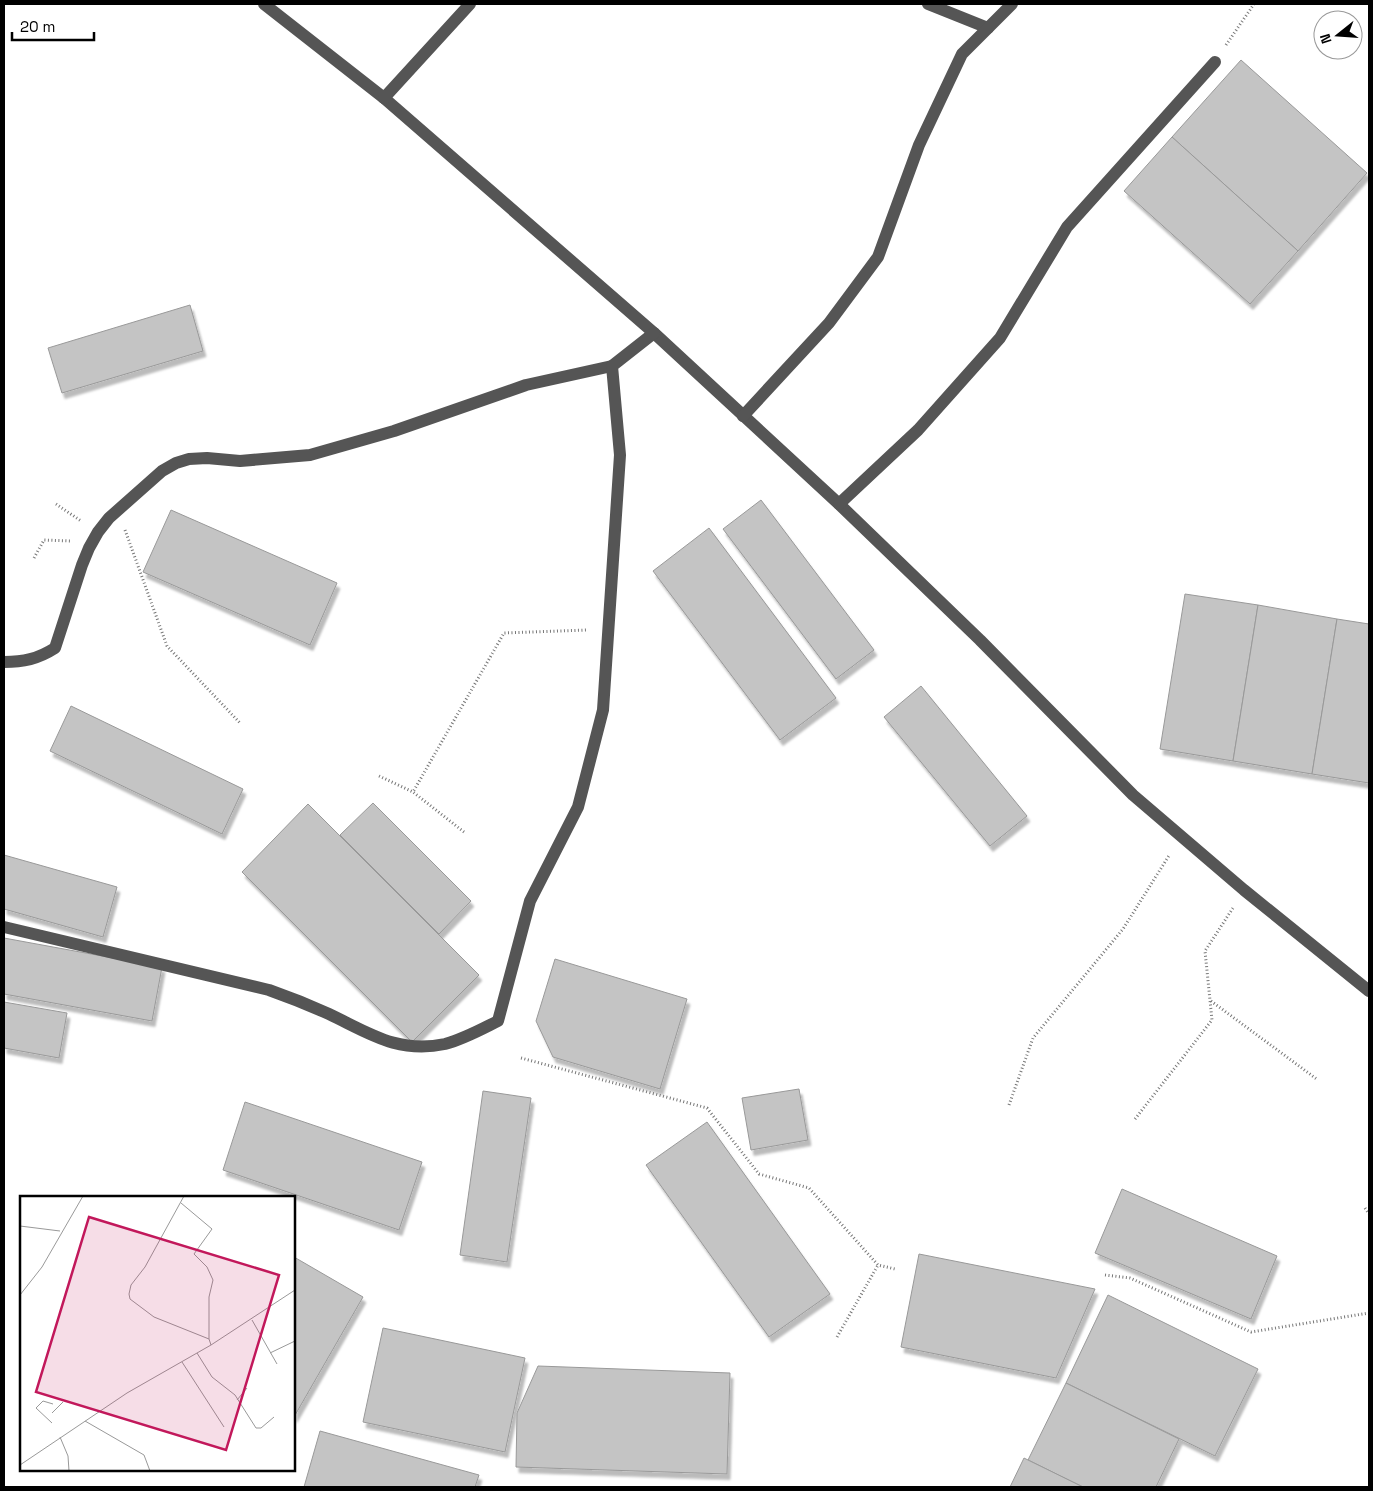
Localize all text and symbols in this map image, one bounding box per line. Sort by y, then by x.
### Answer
scale bar [12,10,95,42]
north arrow [1313,10,1363,60]
text: 20 m [20,17,55,36]
text: N [1316,32,1336,46]
inset map [20,1196,295,1471]

